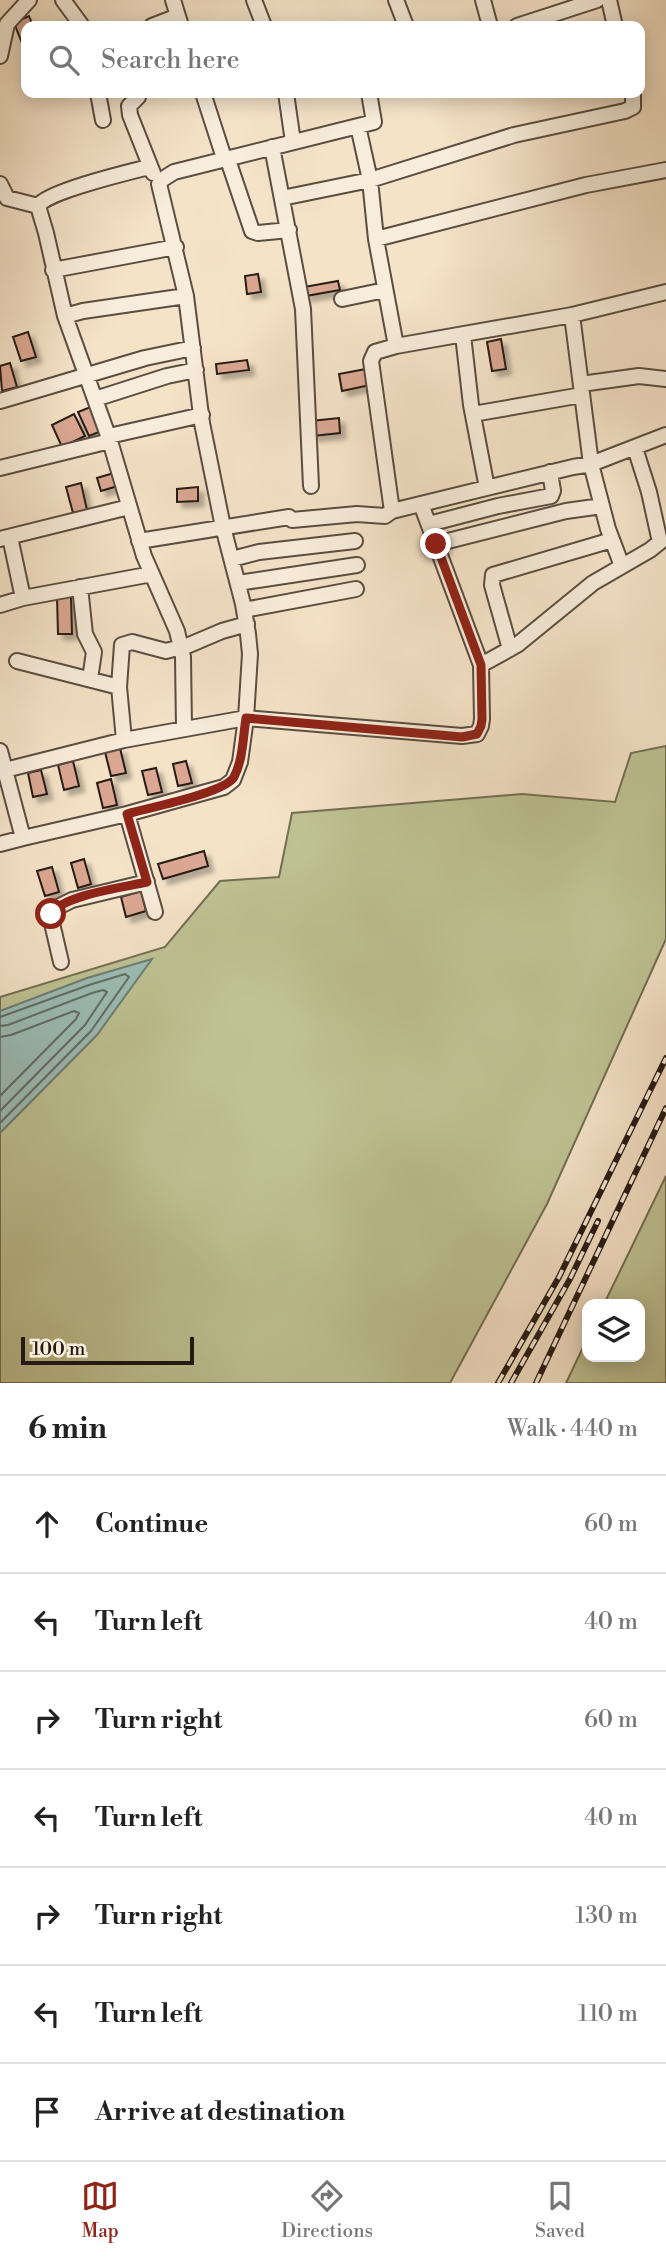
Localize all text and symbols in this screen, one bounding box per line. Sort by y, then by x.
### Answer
search box [21,21,645,98]
icon: search [45,41,83,79]
text: Search here [101,44,240,76]
route end [420,528,451,559]
route start [35,898,66,929]
map controls [582,1299,645,1362]
button: layers [582,1299,645,1362]
scale bar [21,1334,194,1366]
text: 100 m [32,1337,85,1361]
text: 6 min [28,1410,107,1448]
text: Walk · 440 m [507,1415,638,1443]
icon: ahead [28,1505,66,1543]
text: Continue [95,1508,208,1540]
text: 60 m [584,1510,638,1538]
icon: left [28,1603,66,1641]
text: Turn left [95,1606,203,1638]
text: 40 m [584,1608,638,1636]
icon: right [28,1701,66,1739]
text: Turn right [95,1704,223,1736]
text: 60 m [584,1706,638,1734]
icon: left [28,1799,66,1837]
text: Turn left [95,1802,203,1834]
text: 40 m [584,1804,638,1832]
icon: right [28,1897,66,1935]
text: Turn right [95,1900,223,1932]
text: 130 m [575,1902,638,1930]
icon: left [28,1995,66,2033]
text: Turn left [95,1998,203,2030]
text: 110 m [578,2000,638,2028]
icon: arrive [28,2093,66,2131]
text: Arrive at destination [95,2096,345,2128]
tab: Map [81,2177,119,2243]
tab: Directions [281,2177,373,2243]
tab: Saved [535,2177,585,2243]

